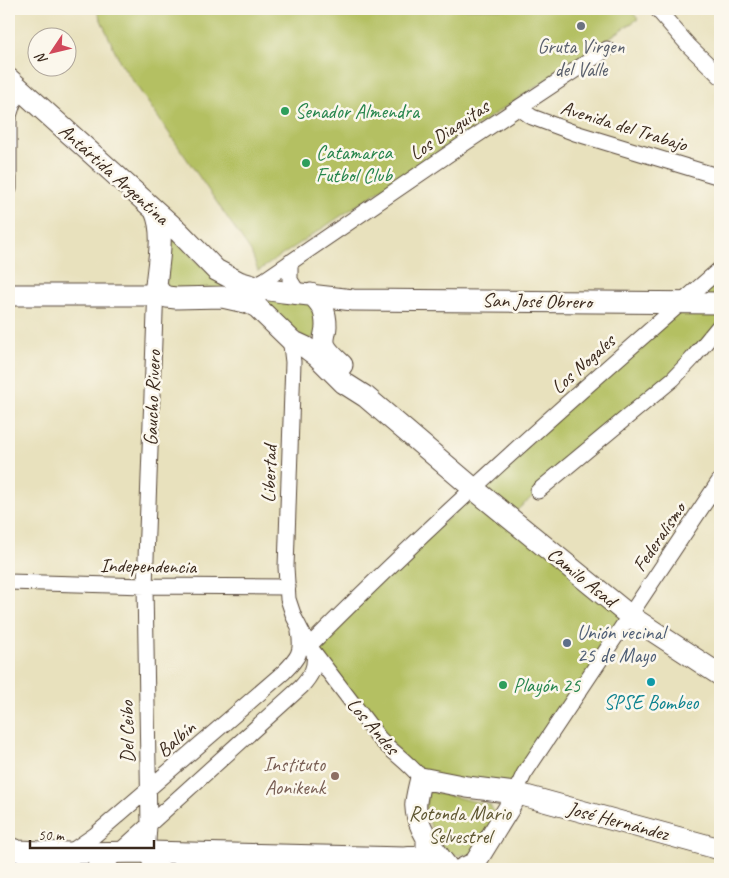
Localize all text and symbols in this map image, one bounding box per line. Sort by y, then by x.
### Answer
marker: Gruta Virgen del Valle [575,20,587,32]
north arrow [28,28,78,78]
place label: Gruta Virgen del Valle [537,34,626,82]
text: N [31,49,51,68]
street label: Los Diaguitas [404,93,495,166]
street label: Avenida del Trabajo [558,95,691,157]
place label: Senador Almendra [295,99,421,124]
marker: Senador Almendra [279,105,291,117]
street label: Antártida Argentina [54,118,176,231]
place label: Catamarca Futbol Club [316,140,394,188]
marker: Catamarca Futbol Club [300,157,312,169]
street label: San José Obrero [482,288,594,314]
street label: Los Nogales [546,327,622,399]
street label: Gaucho Rivero [138,349,166,446]
street label: Libertad [256,442,283,503]
street label: Federalismo [627,496,692,576]
street label: Camilo Asad [542,542,624,614]
street label: Independencia [100,553,198,579]
place label: Unión vecinal 25 de Mayo [577,620,669,668]
marker: Unión vecinal 25 de Mayo [561,637,573,649]
place label: Playón 25 [513,673,581,698]
marker: SPSE Bombeo [645,676,657,688]
marker: Playón 25 [497,679,509,691]
place label: SPSE Bombeo [604,690,699,715]
street label: Los Andes [341,692,406,761]
street label: Del Ceibo [114,700,140,763]
street label: Balbín [151,714,202,763]
place label: Instituto Aonikenk [263,752,327,800]
marker: Instituto Aonikenk [329,770,341,782]
street label: José Hernández [564,795,673,847]
park label: Rotonda Mario Selvestrel [409,801,512,849]
scale bar [30,818,154,850]
text: 50 m [38,826,65,845]

